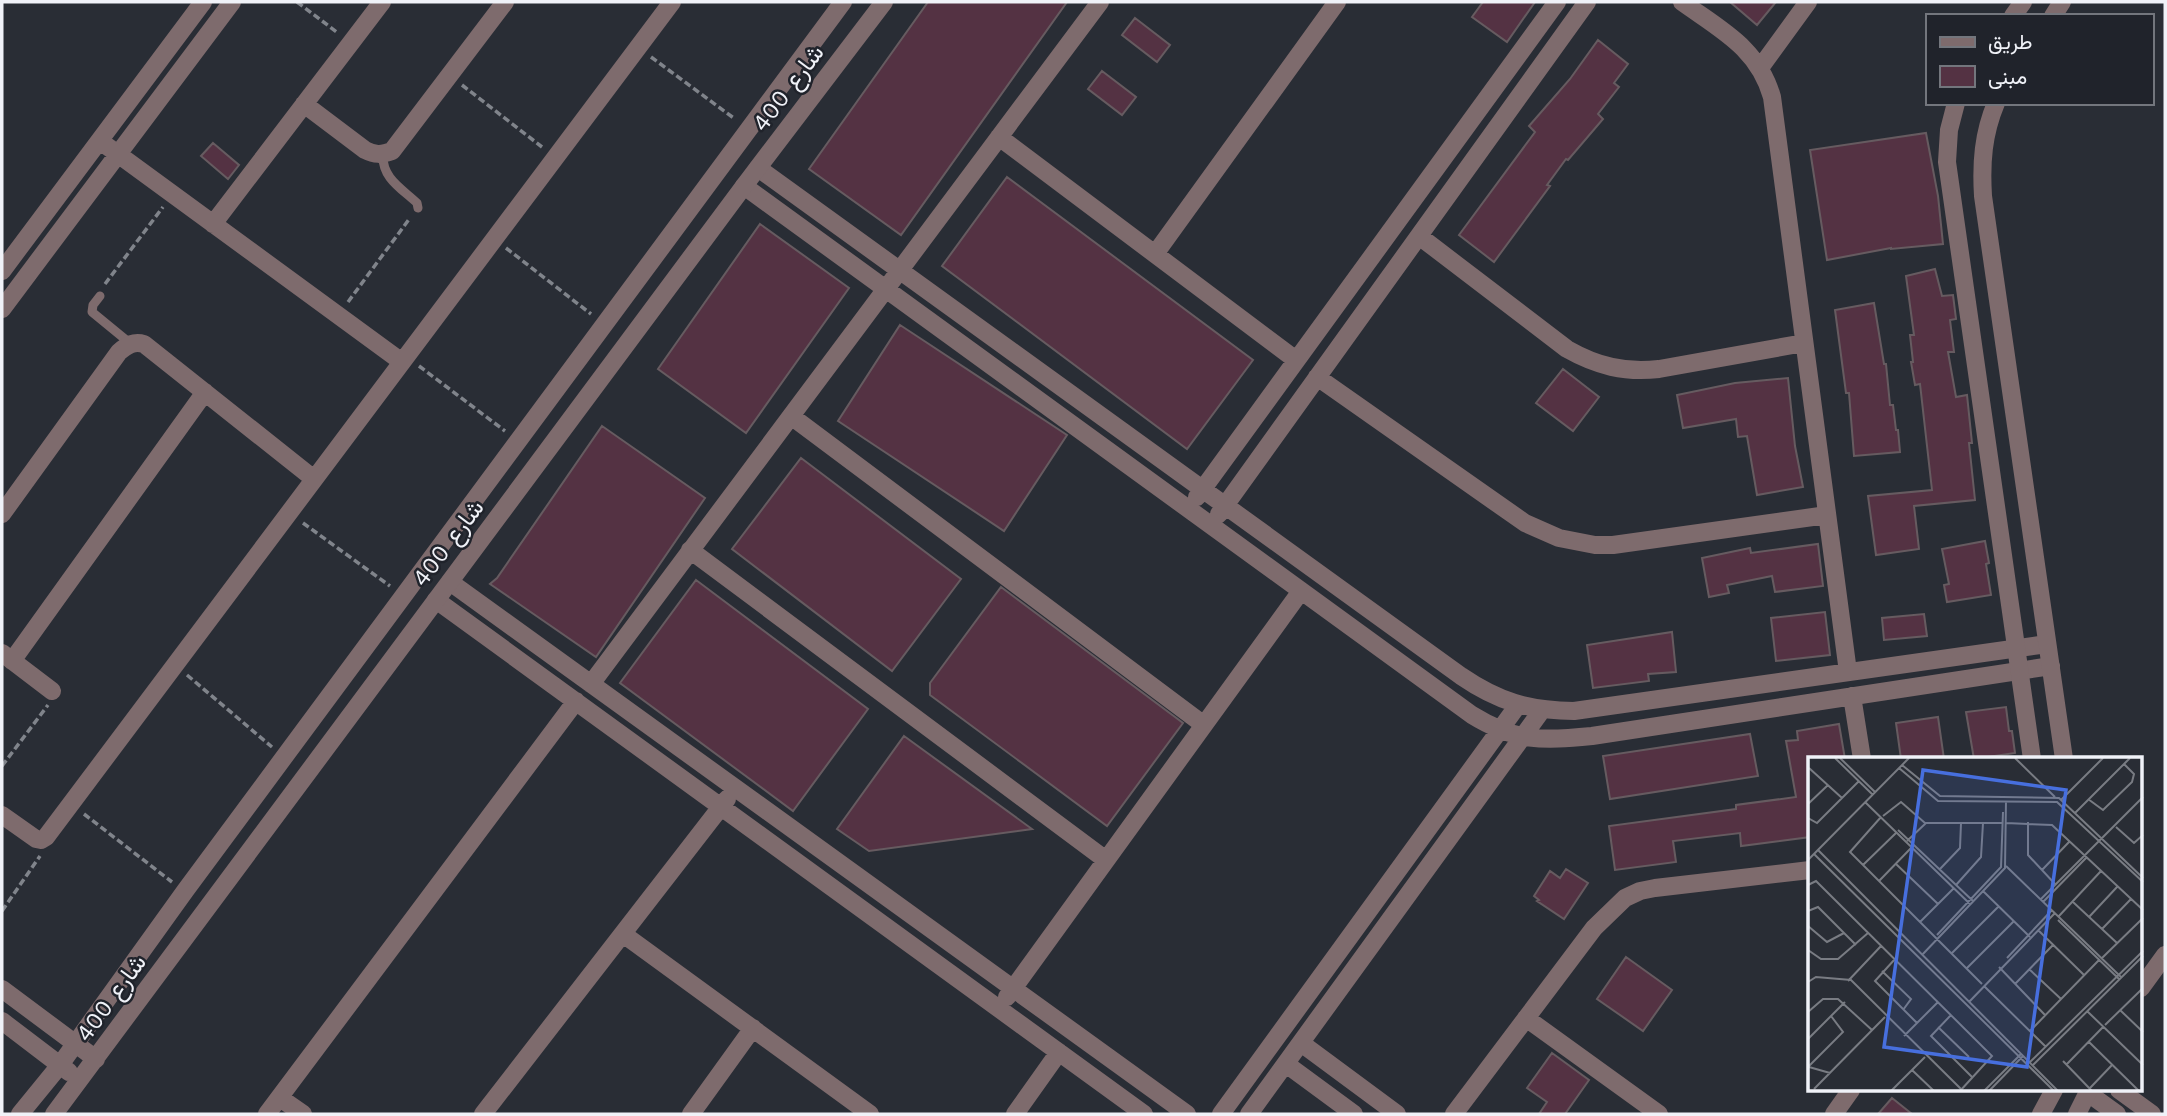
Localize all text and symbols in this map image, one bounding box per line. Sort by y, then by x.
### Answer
legend [1926,14,2153,105]
text: طريق [1988,29,2033,55]
street label: شارع 400 [746,39,831,138]
text: مبنى [1988,64,2027,89]
street label: شارع 400 [406,494,491,593]
inset map [1808,757,2142,1092]
street label: شارع 400 [70,949,154,1048]

